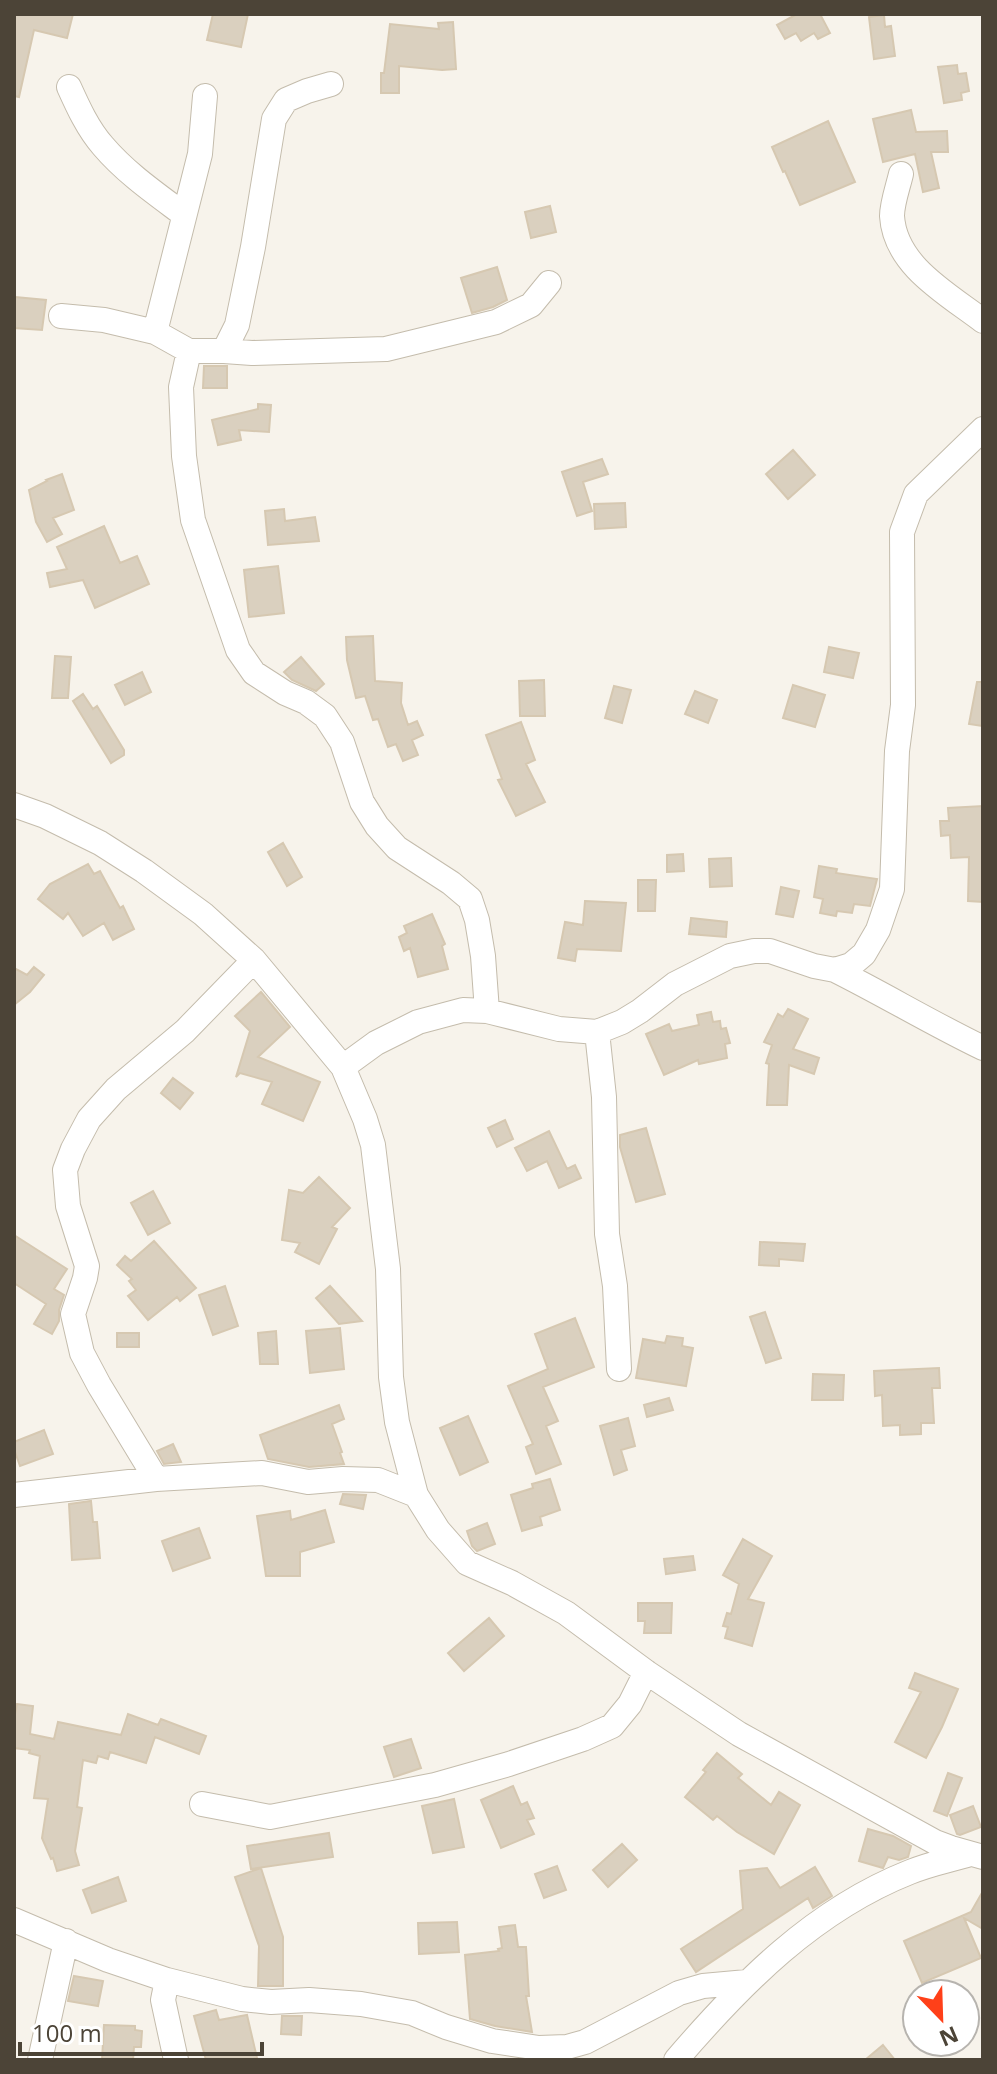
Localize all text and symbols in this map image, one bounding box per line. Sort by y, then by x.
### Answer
north arrow [901,1978,981,2058]
scale bar [20,2006,262,2056]
text: 100 m [32,2016,102,2049]
text: N [935,2020,963,2055]

